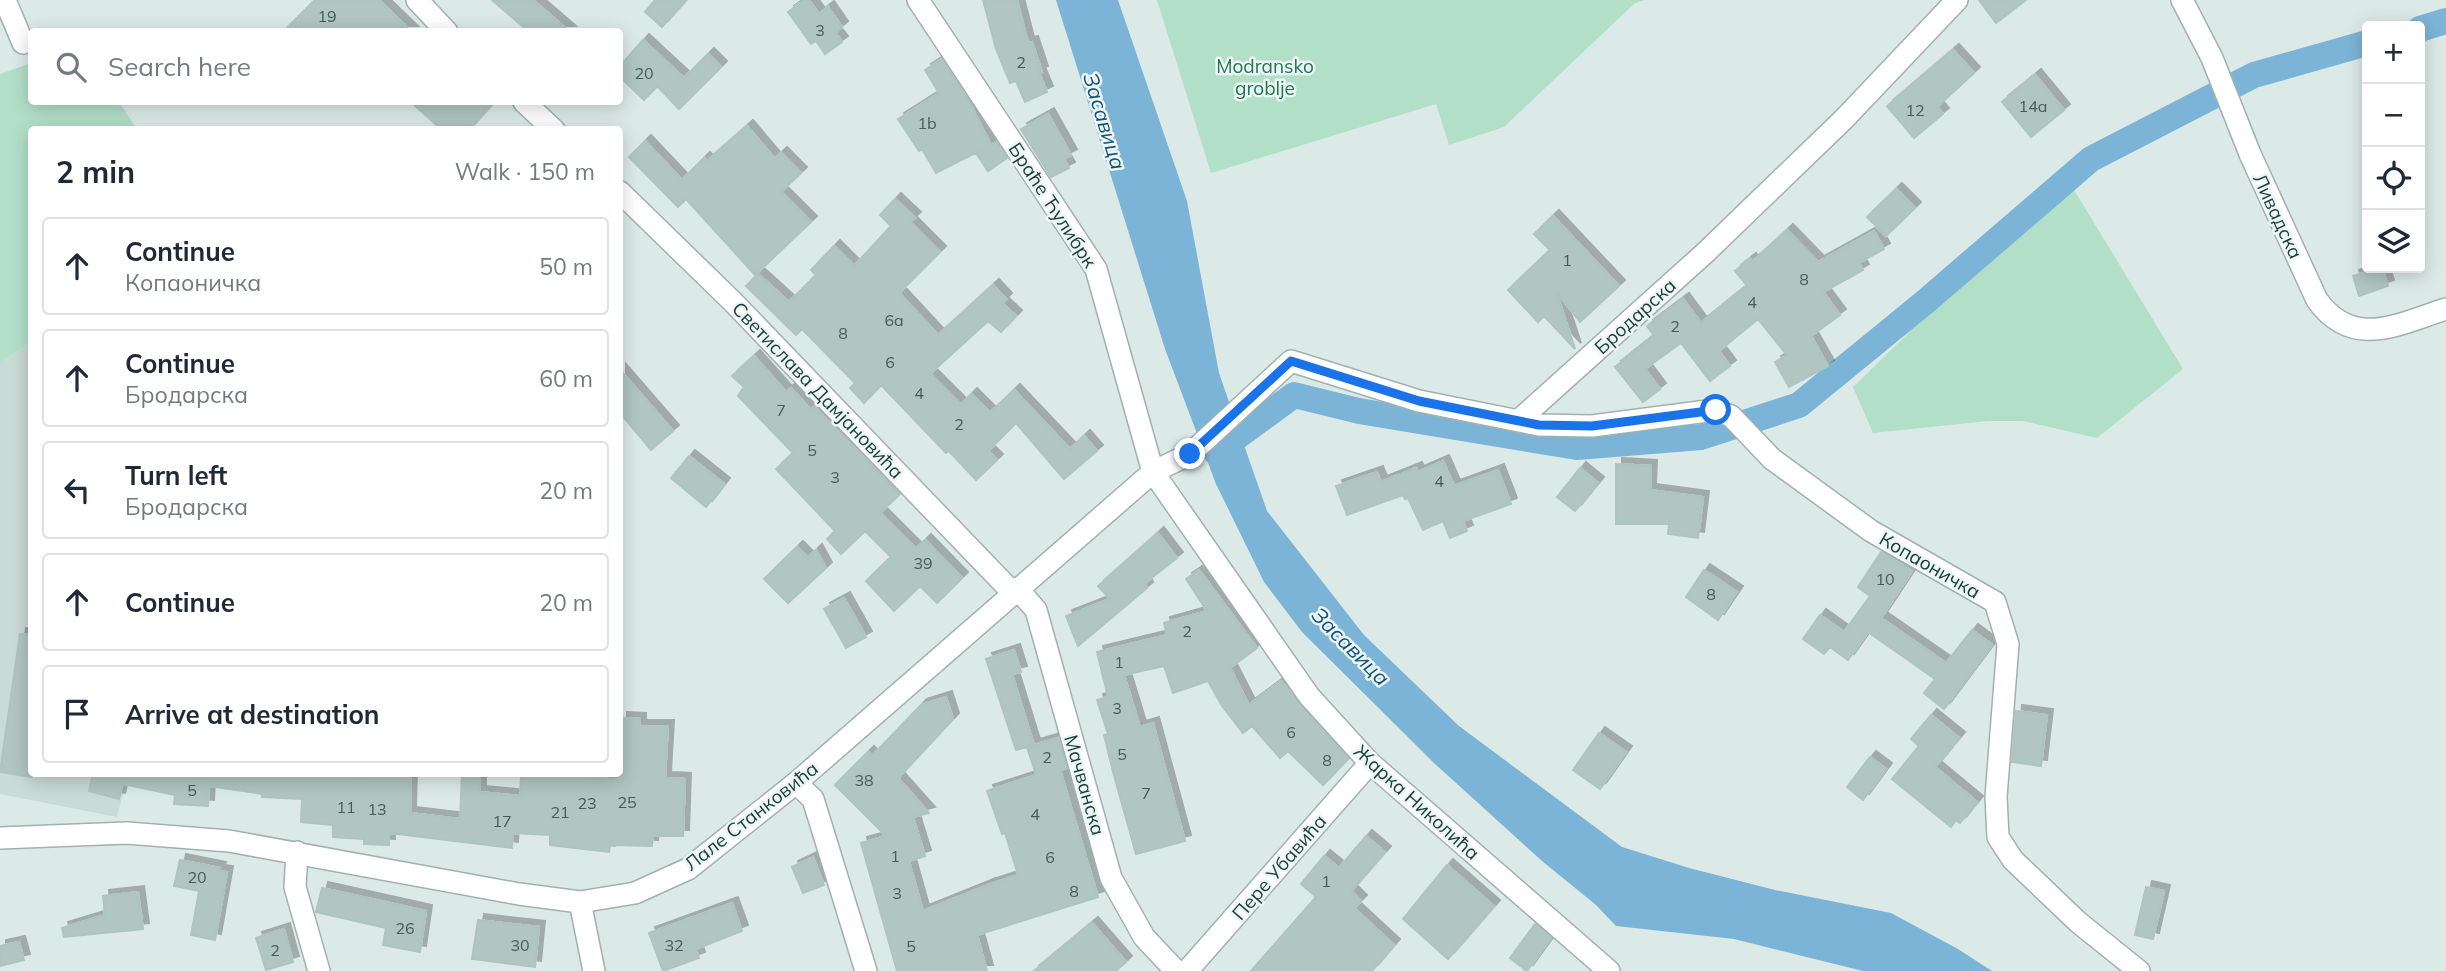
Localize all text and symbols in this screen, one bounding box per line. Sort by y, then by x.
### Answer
house number: 19 [317,6,337,26]
house number: 3 [815,20,825,40]
map controls [2362,21,2425,273]
button: + [2362,21,2425,84]
search box [28,28,623,105]
icon: search [52,48,90,86]
text: Search here [108,50,251,83]
house number: 2 [1016,52,1026,72]
park label: Modransko groblje [1216,54,1314,100]
house number: 20 [634,63,654,83]
water label: Засавица [1078,69,1132,173]
button: − [2362,84,2425,147]
house number: 14a [2019,96,2047,116]
house number: 12 [1905,100,1925,120]
house number: 1b [917,113,937,133]
street label: Браће Ћулибрк [1004,138,1103,273]
button: locate [2362,147,2425,210]
text: 2 min [56,153,135,191]
text: Walk · 150 m [455,157,595,186]
street label: Ливадска [2248,170,2308,262]
button: layers [2362,210,2425,273]
text: Continue [125,235,235,268]
icon: ahead [58,247,96,285]
house number: 1 [1562,250,1572,270]
text: 50 m [539,252,593,281]
text: Копаоничка [125,268,261,297]
house number: 8 [1799,269,1809,289]
street label: Бродарска [1589,273,1681,359]
house number: 4 [1747,292,1757,312]
street label: Светислава Дамјановића [727,297,909,483]
house number: 6a [884,310,904,330]
house number: 2 [1670,316,1680,336]
house number: 8 [838,323,848,343]
text: Continue [125,347,235,380]
house number: 6 [885,352,895,372]
icon: ahead [58,359,96,397]
text: 60 m [539,364,593,393]
text: Бродарска [125,380,248,409]
house number: 4 [914,383,924,403]
route start [1700,394,1731,425]
house number: 7 [776,400,786,420]
house number: 2 [954,414,964,434]
route end [1174,438,1205,469]
house number: 5 [807,440,817,460]
text: Turn left [125,459,227,492]
house number: 3 [830,467,840,487]
icon: left [58,471,96,509]
house number: 4 [1434,471,1444,491]
text: 20 m [539,476,593,505]
text: Бродарска [125,492,248,521]
street label: Копаоничка [1875,526,1985,604]
house number: 39 [913,553,933,573]
house number: 10 [1875,569,1895,589]
icon: ahead [58,583,96,621]
house number: 8 [1706,584,1716,604]
text: Continue [125,586,235,619]
text: 20 m [539,588,593,617]
water label: Засавица [1307,602,1396,691]
house number: 2 [1182,621,1192,641]
house number: 1 [1114,652,1124,672]
icon: arrive [58,695,96,733]
text: Arrive at destination [125,698,380,731]
house number: 3 [1112,698,1122,718]
house number: 6 [1286,722,1296,742]
street label: Мачванска [1059,732,1111,838]
street label: Жарка Николића [1349,739,1485,865]
house number: 5 [1117,744,1127,764]
house number: 2 [1042,747,1052,767]
house number: 8 [1322,750,1332,770]
street label: Лале Станковића [679,756,823,876]
house number: 38 [854,770,874,790]
house number: 5 [187,780,197,800]
house number: 7 [1141,783,1151,803]
house number: 25 [617,792,637,812]
house number: 23 [577,793,597,813]
house number: 11 [336,797,356,817]
house number: 13 [367,799,387,819]
house number: 21 [550,802,570,822]
house number: 4 [1030,804,1040,824]
street label: Пере Убавића [1227,809,1331,925]
house number: 17 [492,811,512,831]
house number: 1 [890,846,900,866]
house number: 6 [1045,847,1055,867]
house number: 20 [187,867,207,887]
house number: 1 [1321,871,1331,891]
house number: 8 [1069,881,1079,901]
house number: 3 [892,883,902,903]
house number: 26 [395,918,415,938]
house number: 30 [510,935,530,955]
house number: 32 [664,935,684,955]
house number: 5 [906,936,916,956]
house number: 2 [270,940,280,960]

